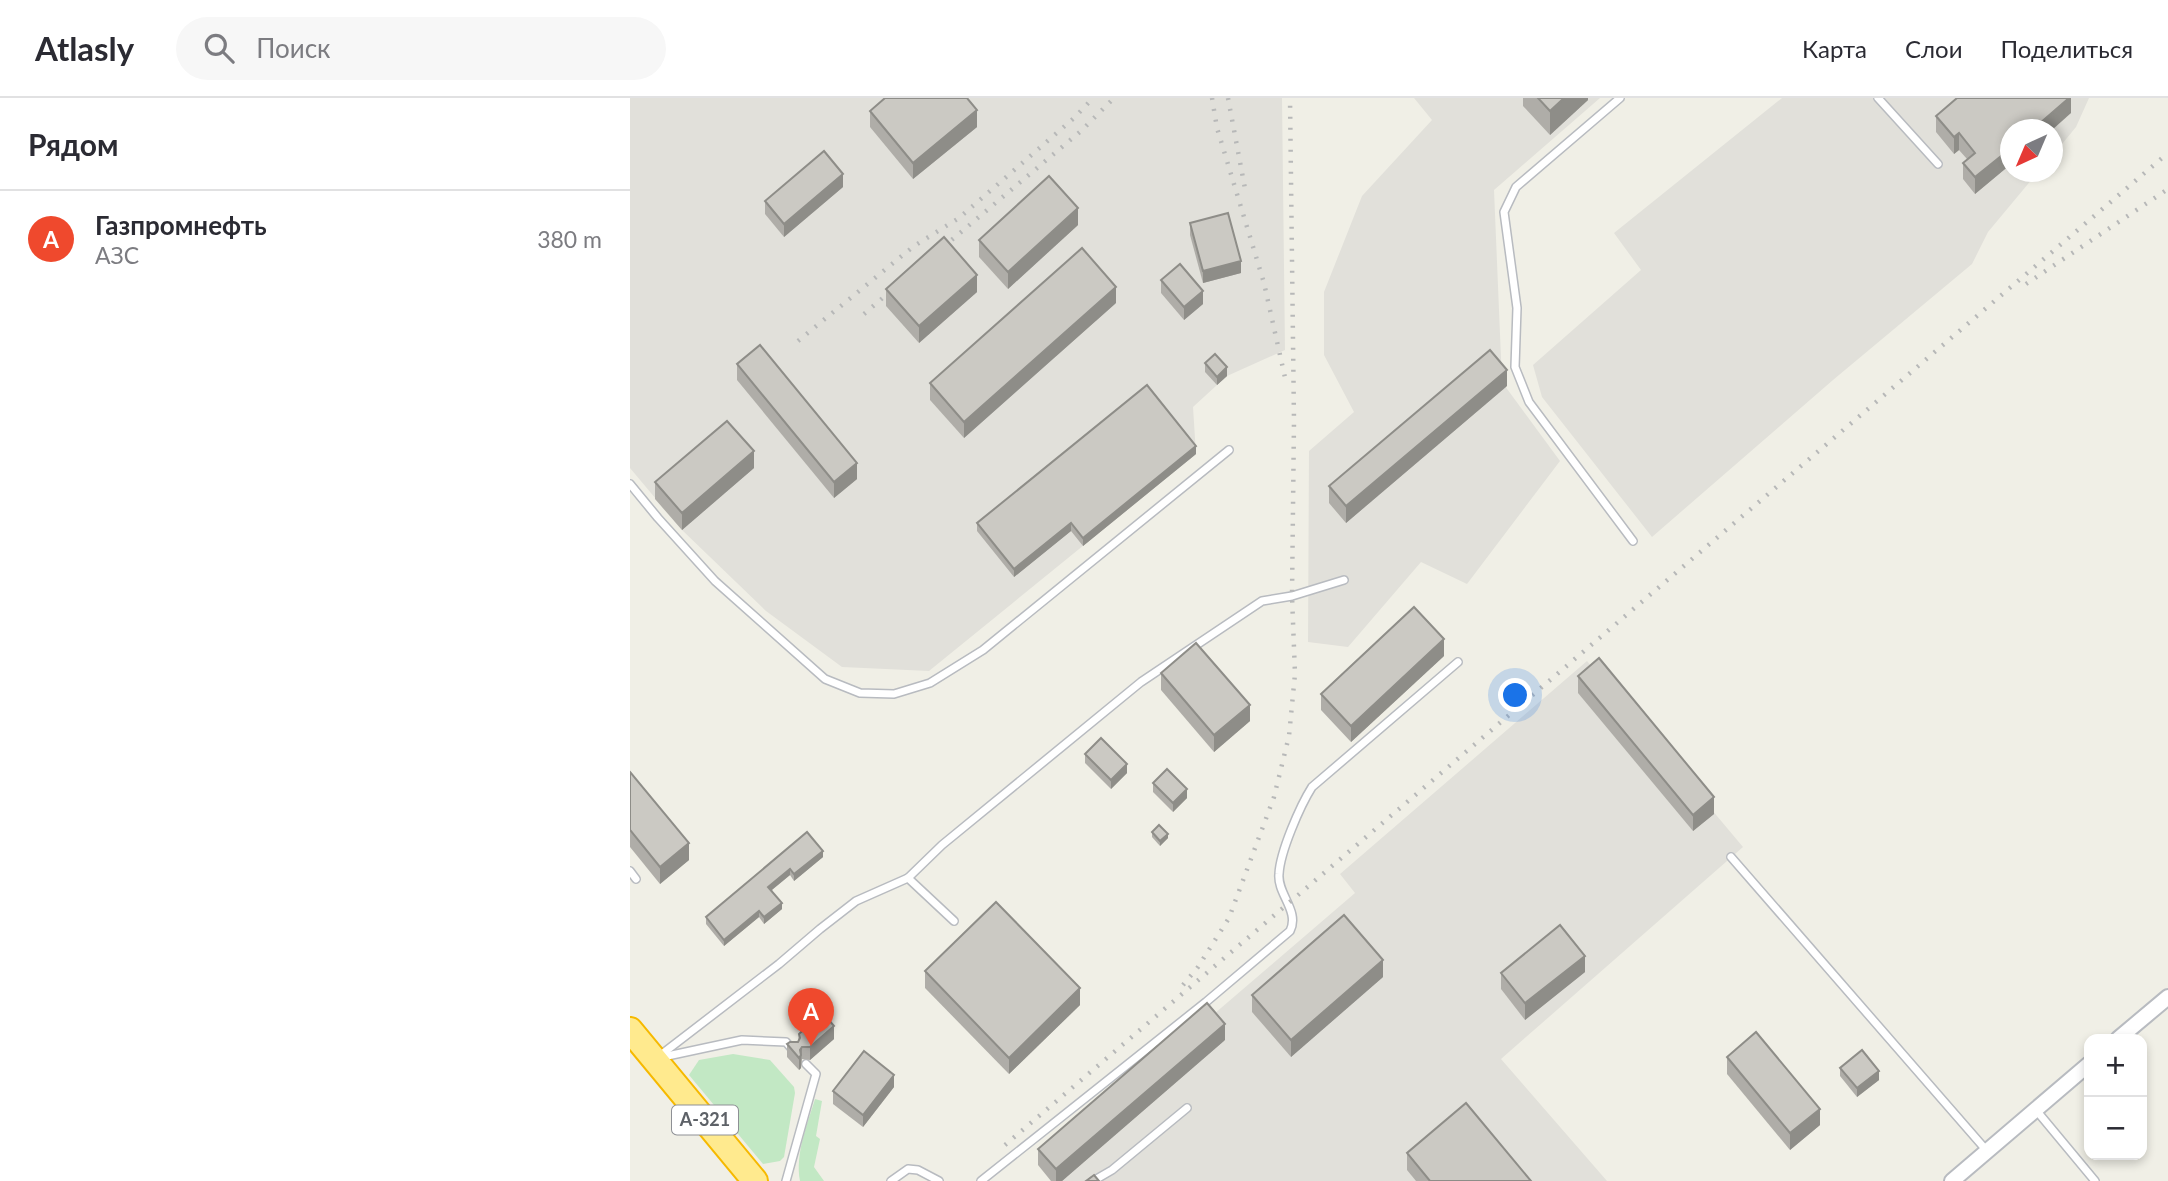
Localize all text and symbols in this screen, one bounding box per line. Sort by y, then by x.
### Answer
search box [176,17,666,80]
text: Atlasly [35,28,134,68]
icon: search [200,29,238,67]
text: Поиск [256,32,331,64]
text: Карта [1802,34,1867,63]
text: Слои [1905,34,1962,63]
text: Поделиться [2000,34,2133,63]
north arrow [2000,119,2063,182]
text: Рядом [28,126,118,162]
text: Газпромнефть [95,209,267,241]
text: A [43,225,59,253]
text: 380 m [537,225,602,253]
text: АЗС [95,241,139,269]
your location [1498,678,1532,712]
pin: A [788,988,834,1046]
map controls [2084,1034,2147,1160]
button: + [2084,1034,2147,1097]
button: − [2084,1097,2147,1160]
road number: А-321 [672,1105,738,1134]

